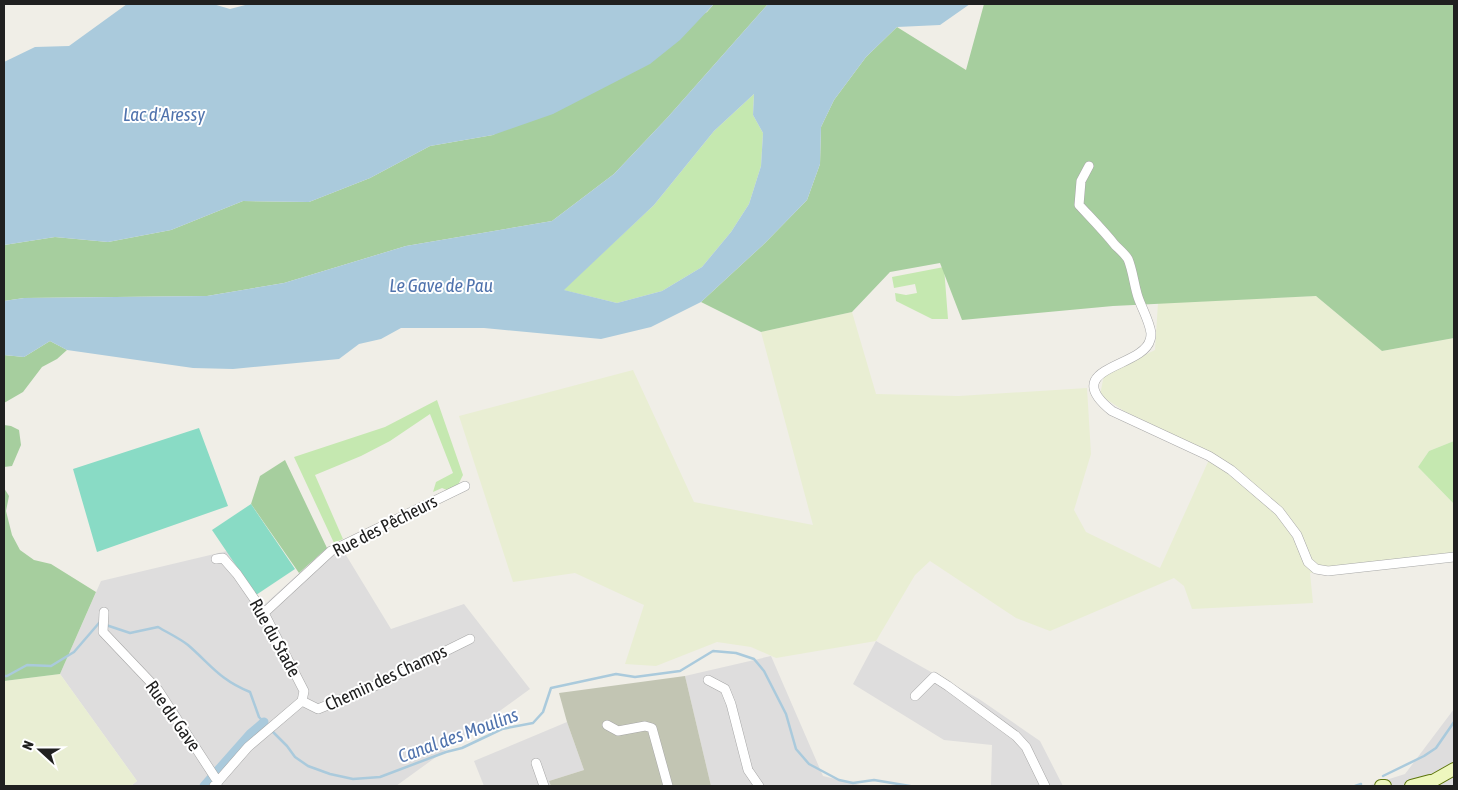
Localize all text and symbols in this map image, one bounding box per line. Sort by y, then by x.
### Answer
water label: Lac d'Aressy [123,103,205,125]
water label: Le Gave de Pau [389,274,493,296]
street label: Rue des Pêcheurs [329,490,441,561]
street label: Rue du Stade [245,595,305,680]
street label: Chemin des Champs [322,640,450,715]
street label: Rue du Gave [141,676,205,755]
water label: Canal des Moulins [395,703,521,767]
north arrow [15,725,65,775]
text: N [19,739,37,752]

